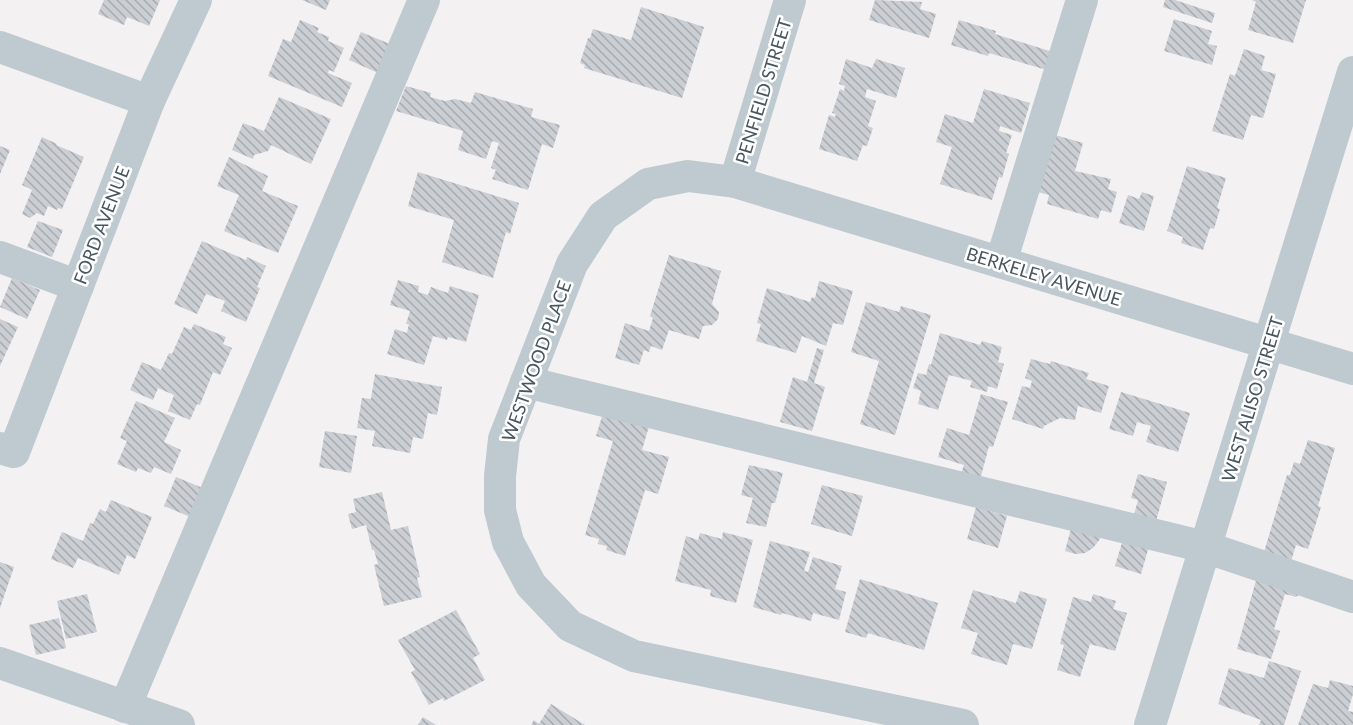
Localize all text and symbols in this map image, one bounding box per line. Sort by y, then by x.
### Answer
street label: PENFIELD STREET [730,15,796,167]
street label: FORD AVENUE [68,163,134,287]
street label: BERKELEY AVENUE [964,242,1124,310]
street label: WESTWOOD PLACE [497,278,575,444]
street label: WEST ALISO STREET [1216,314,1288,484]

